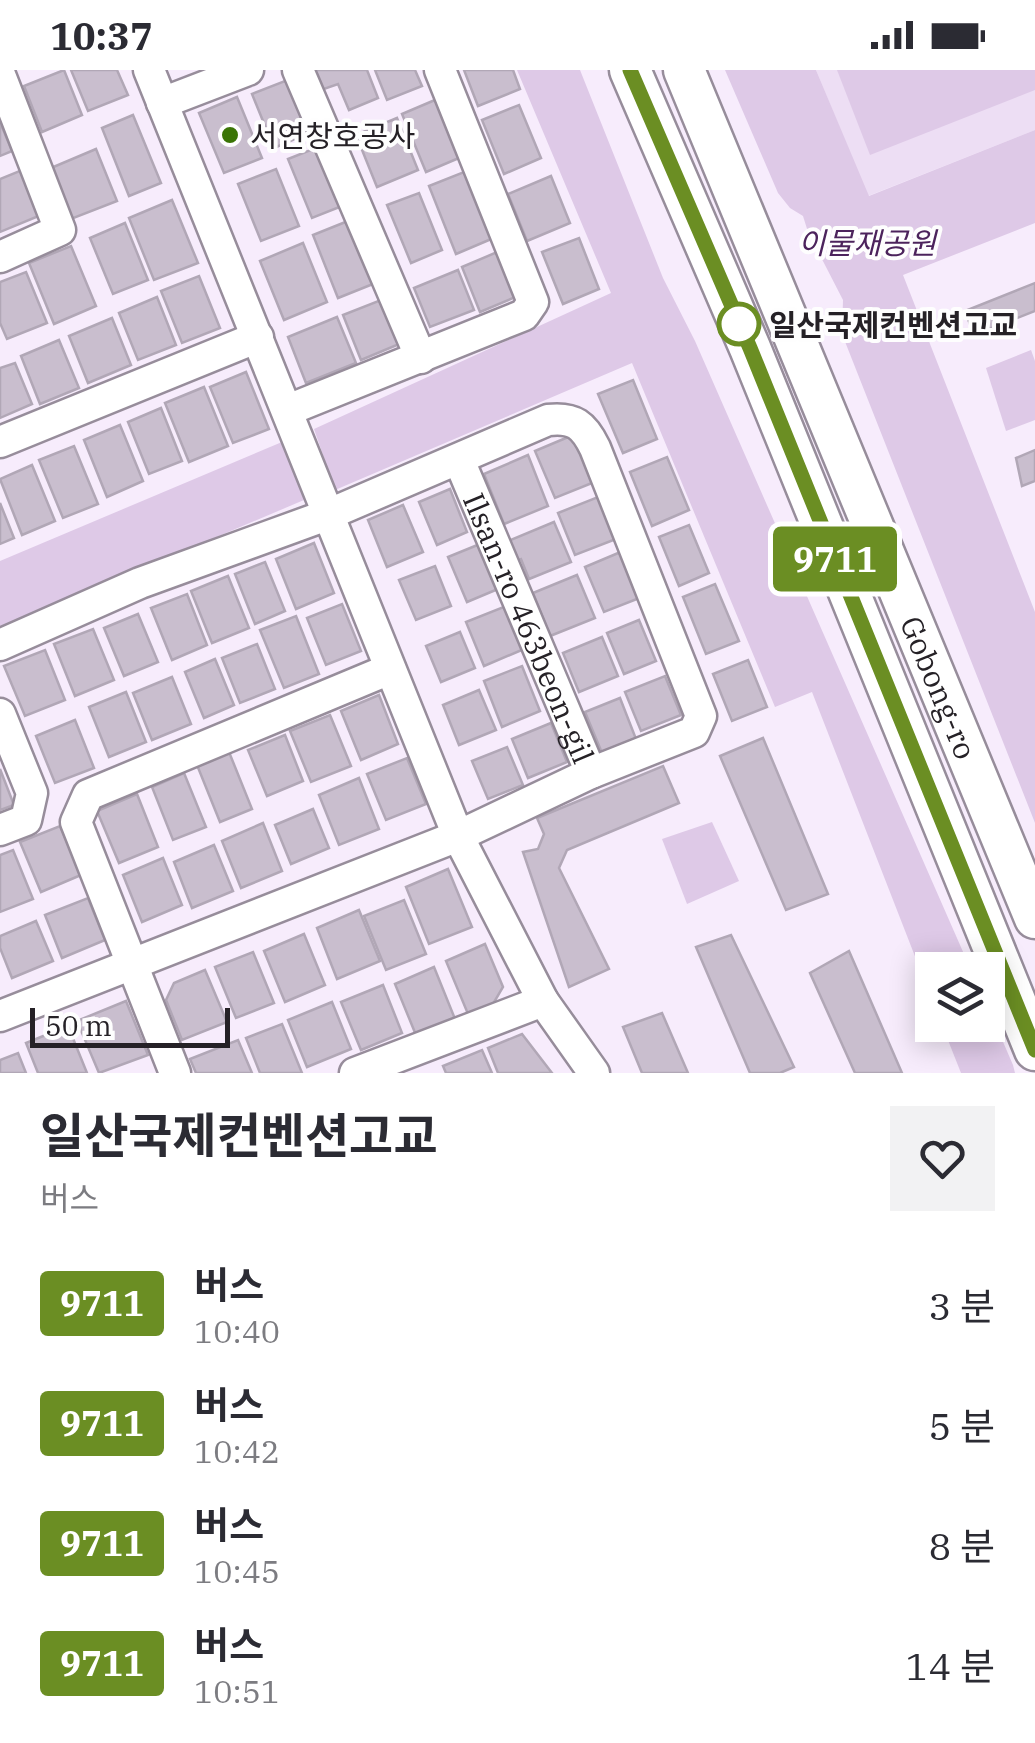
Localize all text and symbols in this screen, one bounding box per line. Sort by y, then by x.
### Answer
text: 10:37 [50,11,153,60]
place label: 서연창호공사 [250,116,416,155]
marker: 서연창호공사 [219,124,241,146]
park label: 이물재공원 [798,223,938,262]
marker: 일산국제컨벤션고교 [718,303,760,345]
place label: 일산국제컨벤션고교 [769,305,1017,344]
street label: Ilsan-ro 463beon-gil [455,487,604,769]
line badge: 9711 [765,526,905,592]
text: 9711 [793,536,877,582]
street label: Gobong-ro [893,610,986,765]
map controls [915,952,1005,1042]
button: layers [915,952,1005,1042]
scale bar [30,1003,230,1048]
text: 50 m [45,1007,112,1044]
text: 일산국제컨벤션고교 [40,1104,437,1166]
button: heart [890,1106,995,1211]
text: 버스 [40,1177,99,1219]
text: 버스 [194,1260,264,1309]
text: 9711 [60,1280,144,1326]
text: 3 분 [928,1281,995,1330]
text: 10:40 [194,1310,280,1352]
text: 버스 [194,1380,264,1429]
text: 9711 [60,1400,144,1446]
text: 5 분 [928,1401,995,1450]
text: 10:42 [194,1430,280,1472]
text: 버스 [194,1500,264,1549]
text: 9711 [60,1520,144,1566]
text: 8 분 [928,1521,995,1570]
text: 10:45 [194,1550,280,1592]
text: 버스 [194,1620,264,1669]
text: 9711 [60,1640,144,1686]
text: 14 분 [906,1641,995,1690]
text: 10:51 [194,1670,280,1712]

